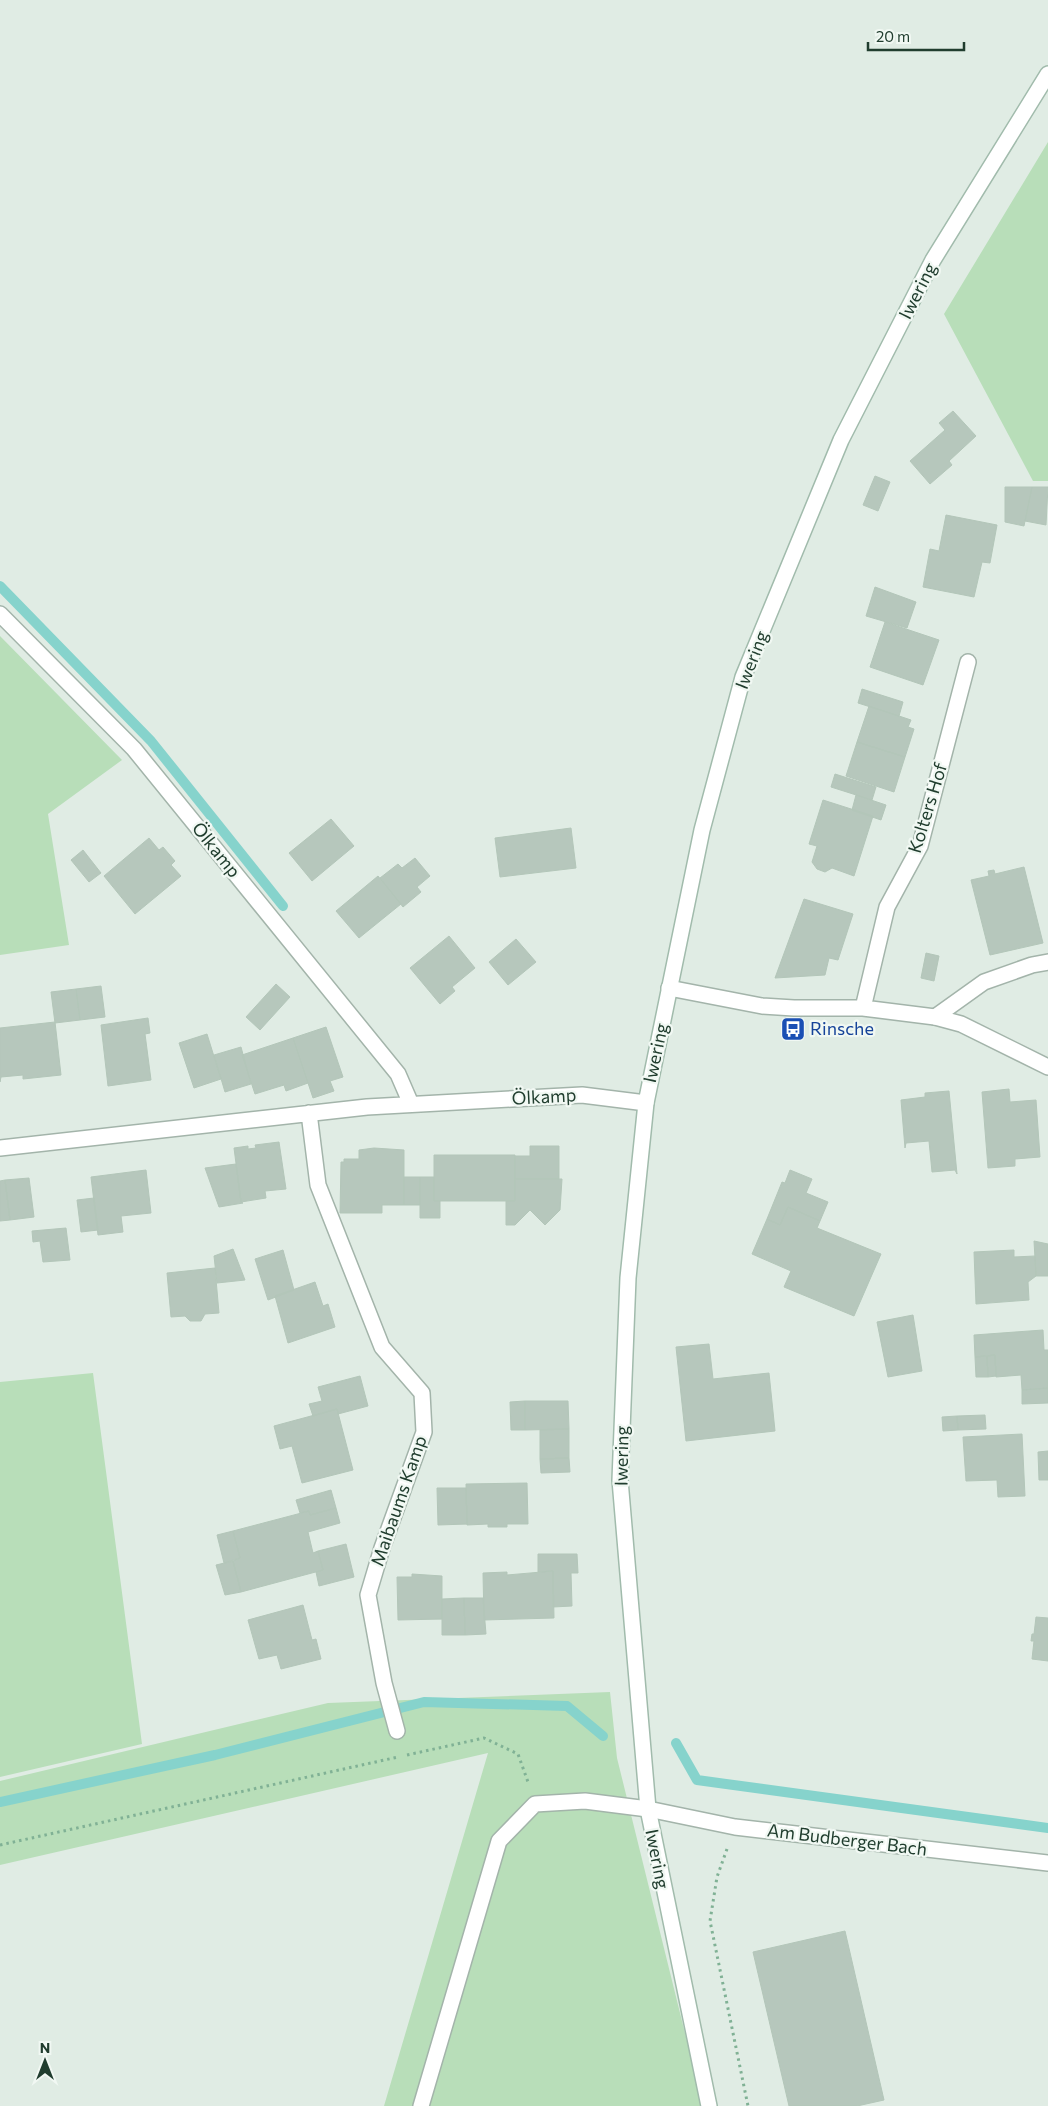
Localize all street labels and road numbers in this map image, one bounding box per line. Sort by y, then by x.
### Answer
street label: Iwering [894,258,941,322]
street label: Iwering [730,627,772,692]
street label: Kolters Hof [903,759,951,856]
street label: Ölkamp [188,817,246,881]
street label: Iwering [638,1021,672,1085]
street label: Ölkamp [511,1083,577,1109]
street label: Iwering [609,1425,633,1486]
street label: Maibaums Kamp [365,1433,431,1569]
street label: Am Budberger Bach [766,1818,928,1860]
street label: Iwering [641,1827,675,1891]

